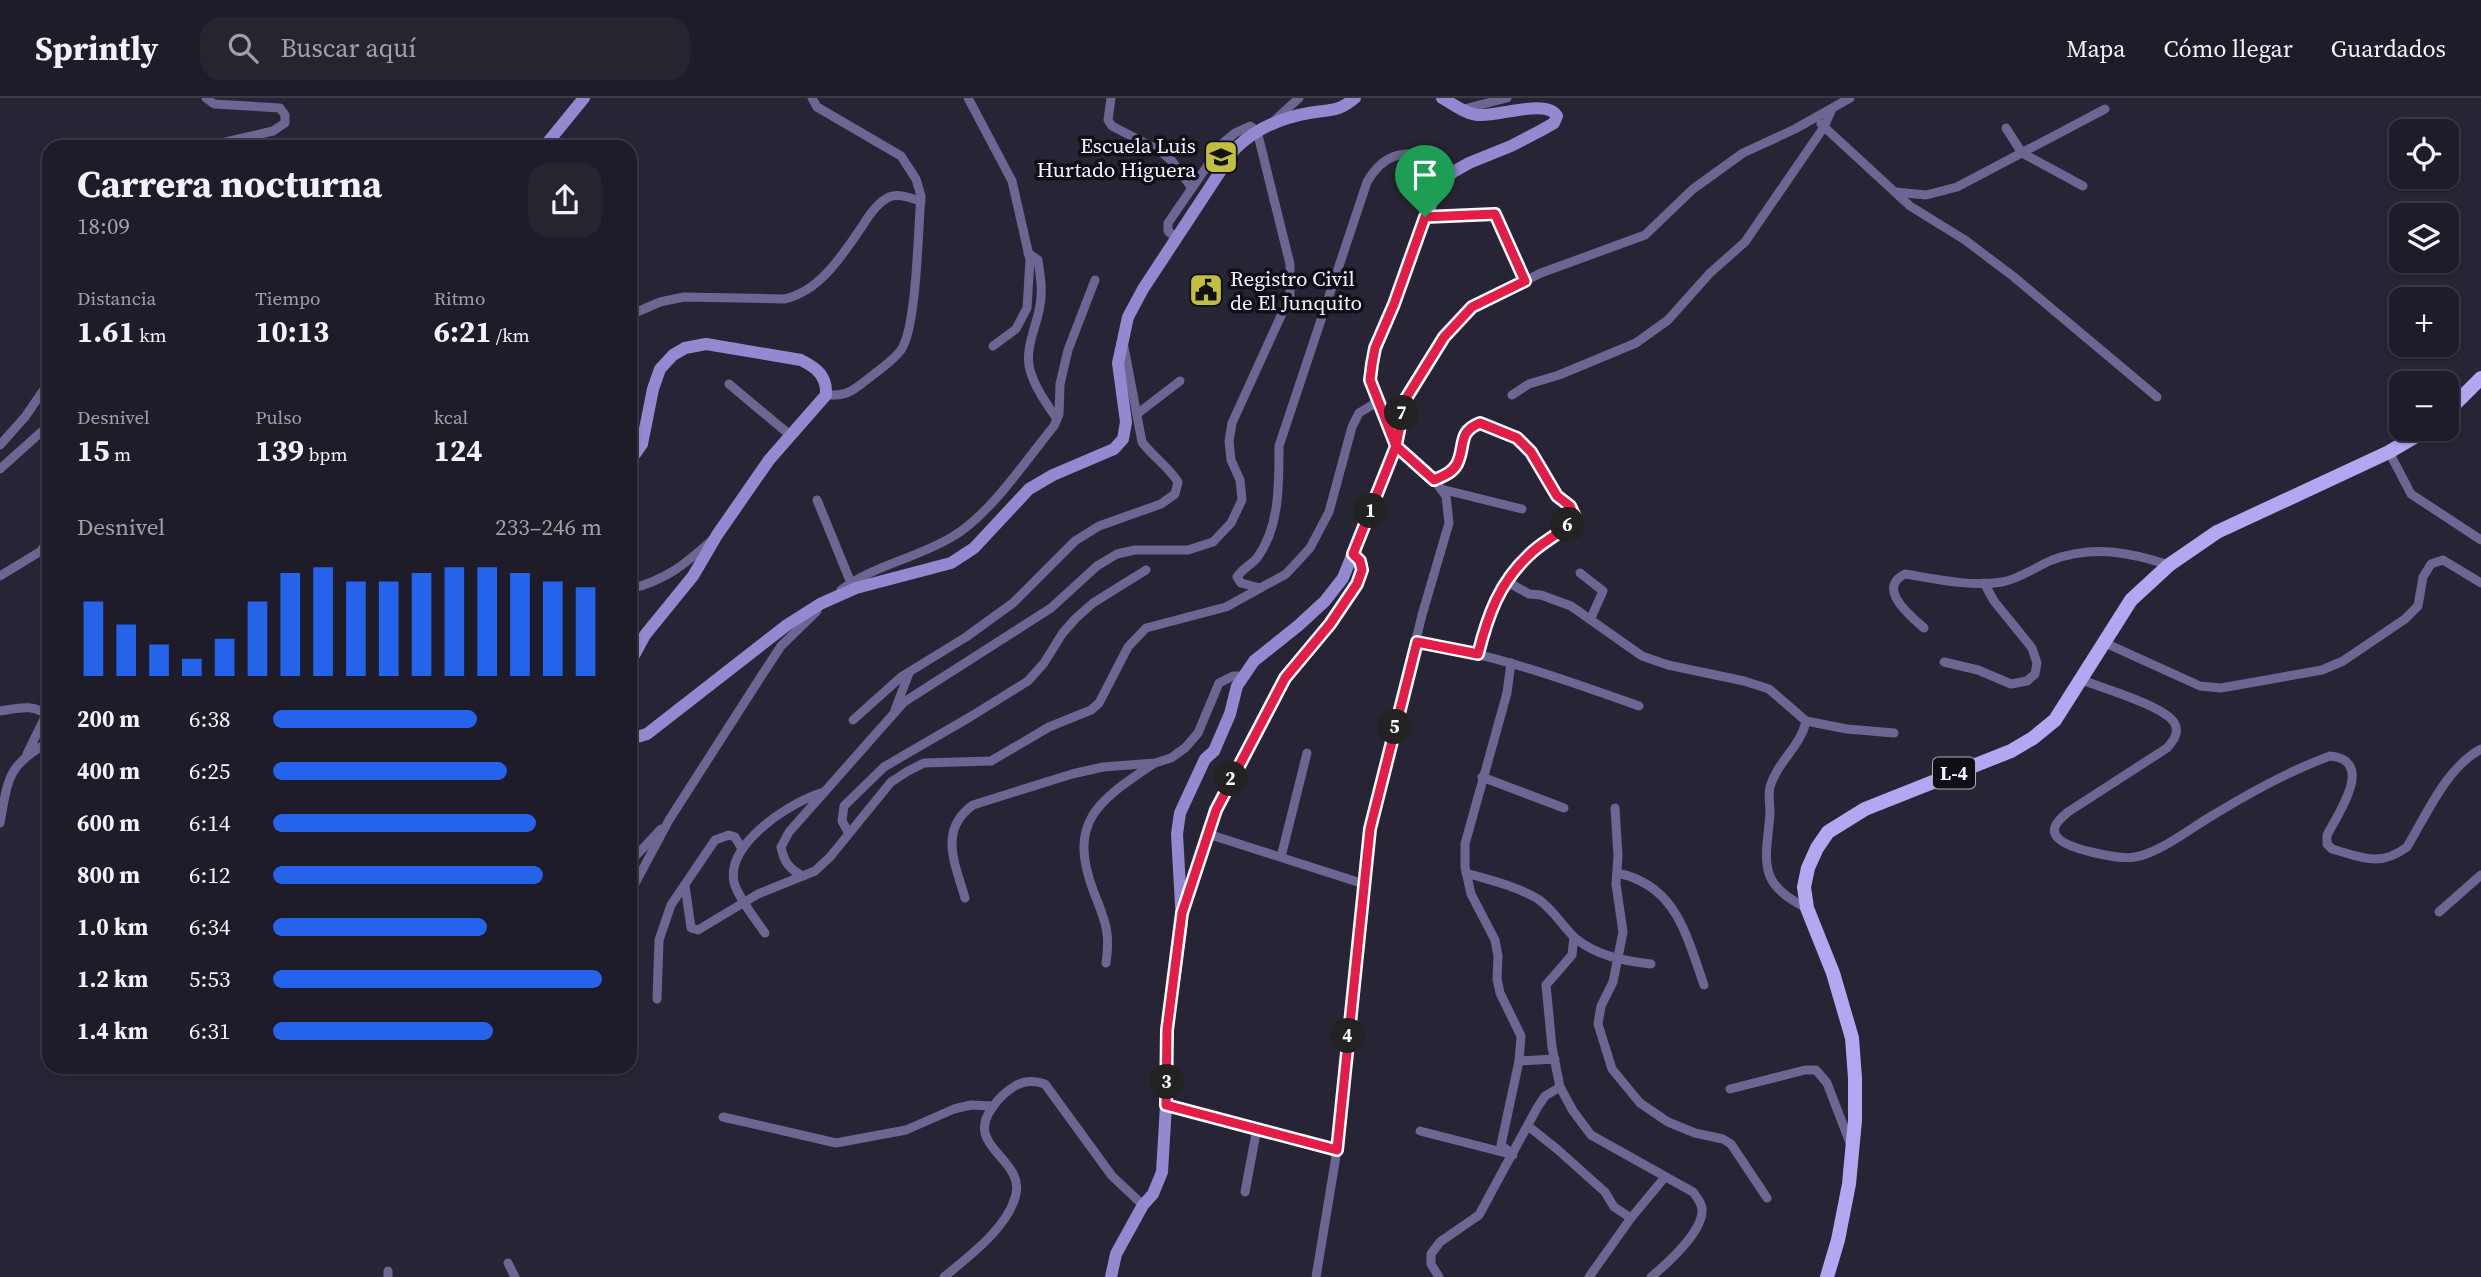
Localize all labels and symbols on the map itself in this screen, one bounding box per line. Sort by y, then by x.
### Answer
place label: Escuela Luis Hurtado Higuera [1037,131,1196,184]
school or university icon: Escuela Luis Hurtado Higuera [1202,138,1240,176]
pin [1395,145,1455,217]
place label: Registro Civil de El Junquito [1230,264,1362,317]
public building icon: Registro Civil de El Junquito [1187,271,1225,309]
pin: 7 [1384,396,1420,430]
pin: 1 [1354,494,1388,528]
pin: 6 [1550,508,1586,542]
pin: 5 [1378,710,1412,744]
road number: L-4 [1933,758,1975,788]
pin: 2 [1214,762,1248,796]
pin: 4 [1330,1018,1366,1054]
pin: 3 [1150,1065,1184,1100]

